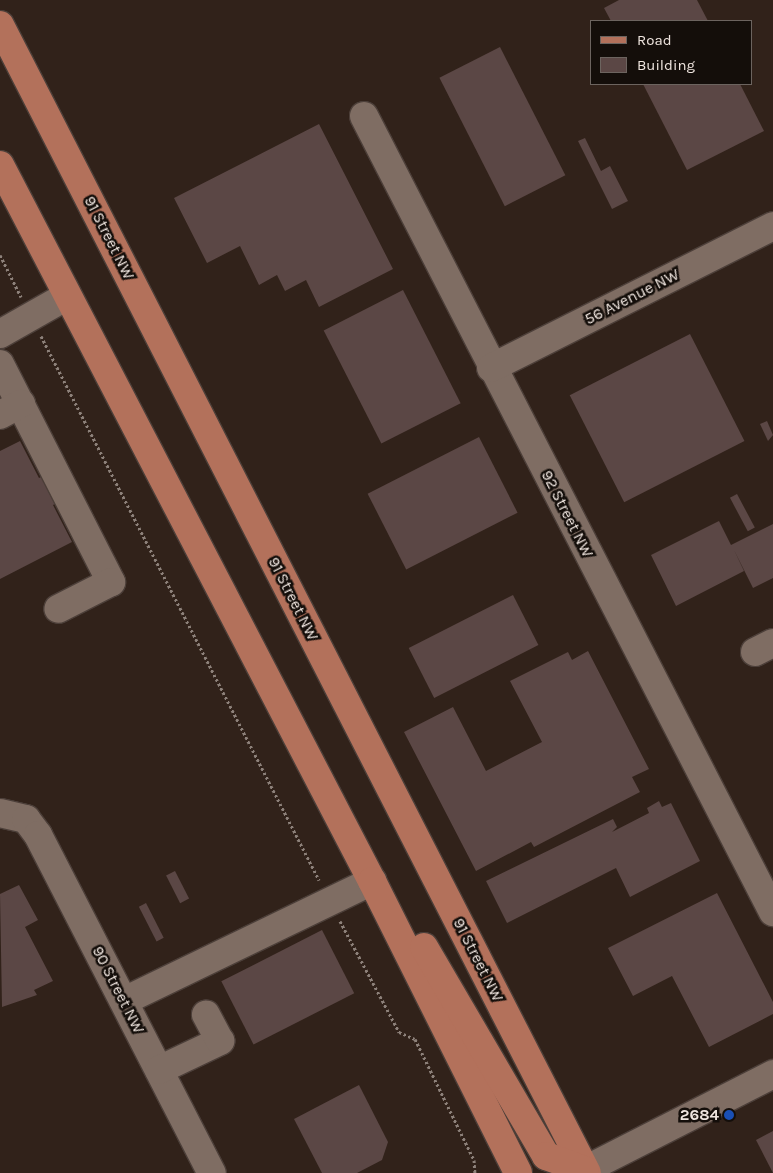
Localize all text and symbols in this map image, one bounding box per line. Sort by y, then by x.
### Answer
legend [590,20,753,85]
text: Road [637,31,672,49]
text: Building [637,56,695,74]
street label: 91 Street NW [80,193,138,283]
street label: 56 Avenue NW [581,265,683,329]
street label: 92 Street NW [537,467,597,561]
street label: 91 Street NW [264,554,322,644]
street label: 91 Street NW [449,915,507,1005]
street label: 90 Street NW [88,943,148,1037]
place label: 2684 [680,1105,719,1125]
marker: 2684 [723,1109,735,1121]

